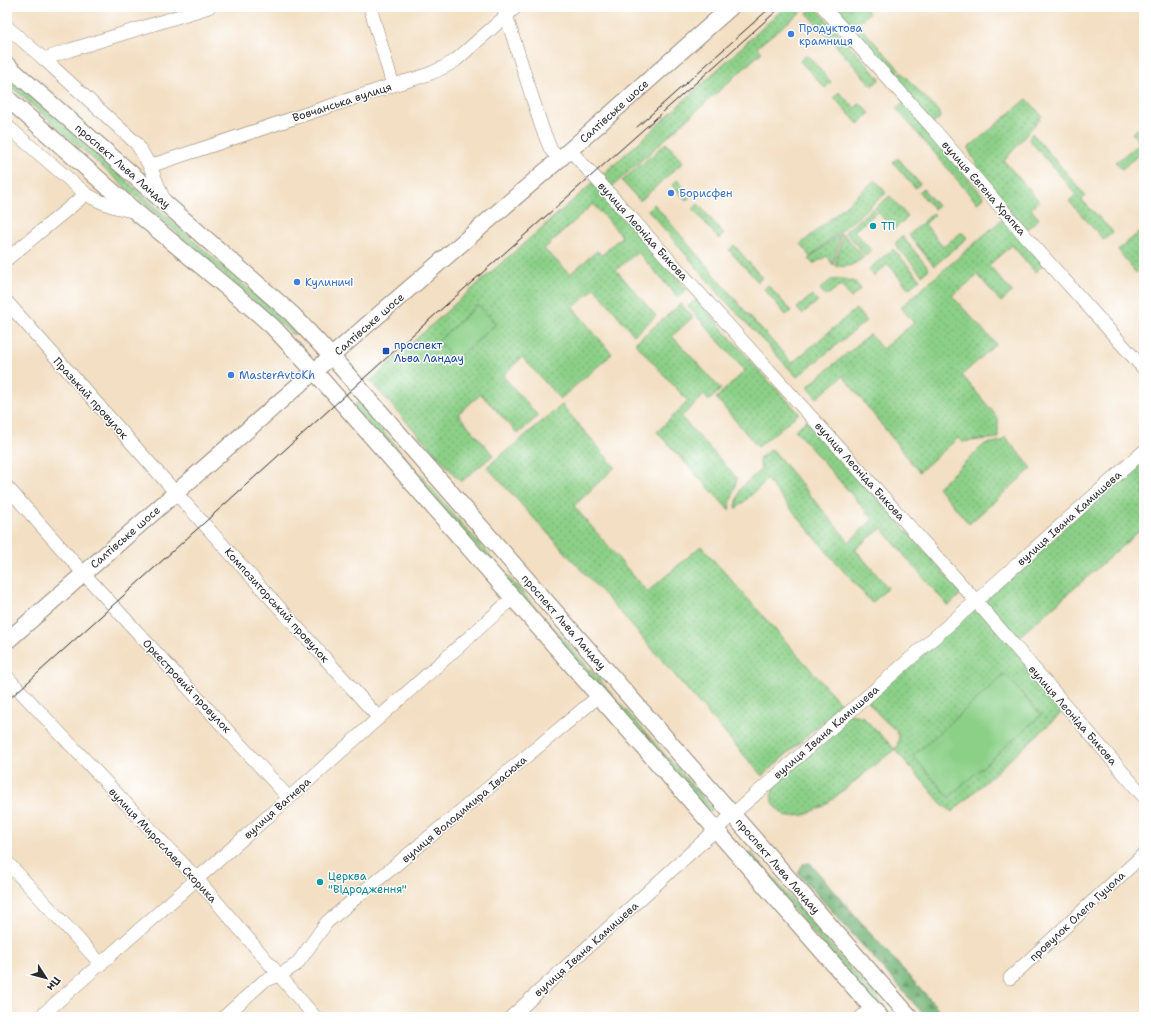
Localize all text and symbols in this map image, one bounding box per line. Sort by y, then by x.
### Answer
place label: Продуктова крамниця [799,21,862,49]
marker: Продуктова крамниця [786,29,796,39]
street label: Салтівське шосе [577,76,652,146]
street label: Вовчанська вулиця [291,79,394,126]
street label: проспект Льва Ландау [72,121,174,212]
street label: вулиця Євгена Храпка [938,138,1029,239]
street label: вулиця Леоніда Бикова [594,179,691,284]
place label: Борисфен [679,186,733,201]
marker: Борисфен [666,188,676,198]
place label: ТП [881,219,895,234]
marker: ТП [868,221,878,231]
place label: Кулиничі [305,275,353,290]
marker: Кулиничі [292,277,302,287]
street label: Салтівське шосе [331,290,407,359]
place label: проспект Льва Ландау [394,338,464,366]
marker: проспект Льва Ландау [381,346,391,356]
street label: Празький провулок [50,354,132,443]
place label: MasterAvtoKh [239,368,315,383]
marker: MasterAvtoKh [226,370,236,380]
street label: вулиця Леоніда Бикова [811,419,908,524]
street label: вулиця Івана Камишева [1014,467,1125,569]
street label: Салтівське шосе [87,503,163,572]
street label: Композиторський провулок [221,545,332,666]
street label: проспект Льва Ландау [518,571,609,673]
street label: Оркестровий провулок [139,636,234,737]
street label: вулиця Леоніда Бикова [1025,662,1120,769]
street label: вулиця Івана Камишева [770,682,882,782]
street label: вулиця Володимира Івасюка [398,752,530,866]
street label: вулиця Вагнера [241,774,314,843]
street label: вулиця Мирослава Скорика [105,785,220,906]
street label: проспект Льва Ландау [732,815,823,917]
street label: провулок Олега Гуцола [1026,868,1129,965]
place label: Церква "Відродження" [328,869,407,897]
marker: Церква "Відродження" [315,877,325,887]
street label: вулиця Івана Камишева [531,898,642,1000]
north arrow [26,958,66,998]
text: Пн [43,973,64,994]

